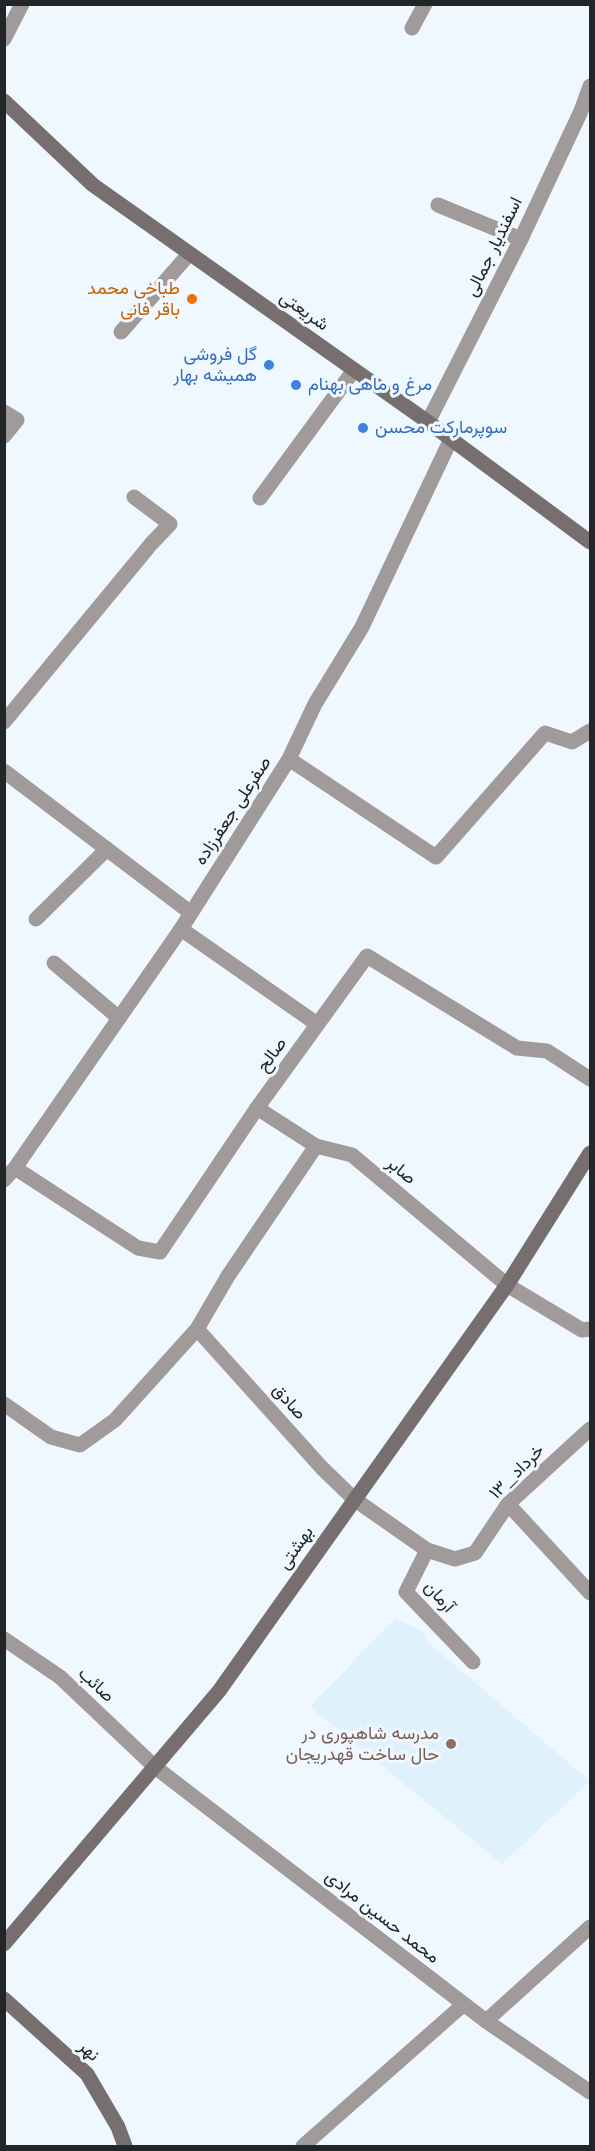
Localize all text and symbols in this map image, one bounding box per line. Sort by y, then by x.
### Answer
street label: اسفندیار جمالی [461,194,527,300]
place label: طباخی محمد باقر فانی [87,278,180,320]
street label: شریعتی [275,286,333,336]
marker: طباخی محمد باقر فانی [185,292,199,306]
place label: گل فروشی همیشه بهار [173,344,257,386]
marker: گل فروشی همیشه بهار [262,358,276,372]
place label: مرغ و ماهی بهنام [308,374,432,396]
marker: مرغ و ماهی بهنام [289,378,303,392]
place label: سوپرمارکت محسن [375,417,507,439]
marker: سوپرمارکت محسن [356,421,370,435]
street label: صفرعلی جعفرزاده [190,753,276,869]
street label: صالح [252,1034,292,1076]
street label: صابر [382,1152,420,1190]
street label: صادق [267,1380,311,1424]
street label: ۱۳_خرداد [485,1440,549,1504]
street label: بهشتی [274,1522,318,1574]
street label: آرمان [419,1577,459,1617]
street label: صائب [73,1663,119,1707]
place label: مدرسه شاهپوری در حال ساخت قهدریجان [286,1723,439,1766]
marker: مدرسه شاهپوری در حال ساخت قهدریجان [444,1737,458,1751]
street label: محمد حسین مرادی [320,1866,444,1968]
street label: نهر [74,2036,104,2066]

